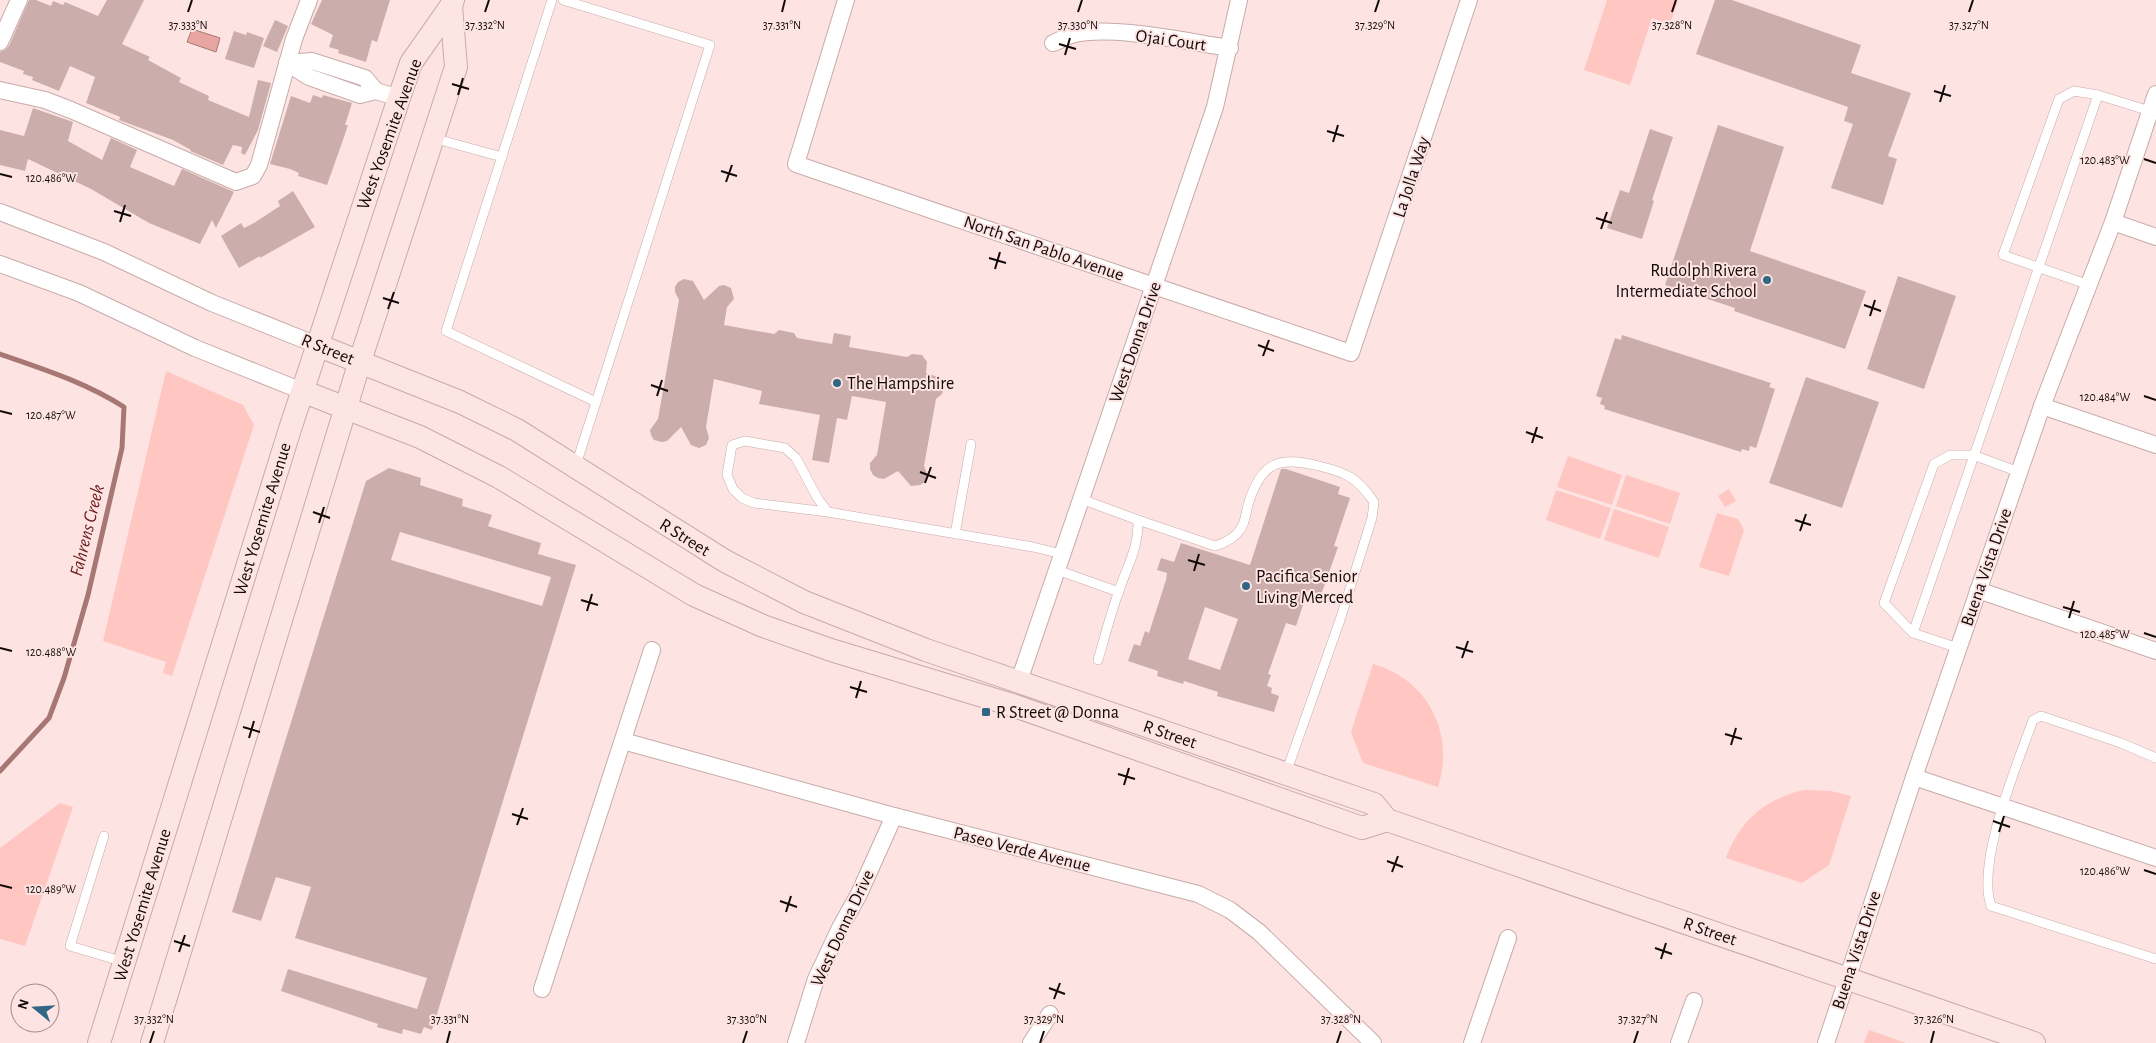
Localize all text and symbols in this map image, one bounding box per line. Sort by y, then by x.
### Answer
text: 37.333°N [168,19,208,31]
text: 37.332°N [465,19,505,31]
text: 37.331°N [763,19,801,31]
text: 37.330°N [1058,19,1098,31]
text: 37.329°N [1355,19,1395,31]
text: 37.328°N [1652,19,1692,31]
text: 37.327°N [1949,19,1989,31]
street label: Ojai Court [1135,27,1207,55]
street label: West Yosemite Avenue [354,57,426,212]
street label: La Jolla Way [1390,134,1434,220]
text: 120.483°W [2080,154,2130,166]
text: 120.486°W [26,172,76,184]
street label: North San Pablo Avenue [961,213,1126,285]
place label: Rudolph Rivera Intermediate School [1615,262,1757,301]
marker: Rudolph Rivera Intermediate School [1761,274,1773,286]
street label: West Donna Drive [1107,280,1165,405]
street label: R Street [299,331,357,369]
place label: The Hampshire [847,375,954,393]
marker: The Hampshire [831,377,843,389]
text: 120.484°W [2080,391,2130,403]
text: 120.487°W [26,409,76,421]
street label: West Yosemite Avenue [231,441,295,598]
water label: Fahrens Creek [67,482,108,578]
street label: Buena Vista Drive [1958,506,2016,629]
street label: R Street [656,516,713,560]
place label: Pacifica Senior Living Merced [1256,568,1357,607]
marker: Pacifica Senior Living Merced [1240,580,1252,592]
text: 120.485°W [2080,628,2130,640]
text: 120.488°W [26,646,76,658]
place label: R Street @ Donna [996,704,1119,722]
marker: R Street @ Donna [980,706,992,718]
street label: R Street [1141,717,1199,753]
street label: Paseo Verde Avenue [951,824,1092,876]
street label: West Yosemite Avenue [111,827,175,984]
text: 120.486°W [2080,865,2130,877]
street label: West Donna Drive [808,867,878,989]
text: 120.489°W [26,883,76,895]
street label: Buena Vista Drive [1829,889,1885,1012]
street label: R Street [1681,914,1739,950]
north arrow [10,983,60,1033]
text: N [15,997,32,1011]
text: 37.332°N [134,1013,174,1025]
text: 37.331°N [431,1013,469,1025]
text: 37.330°N [727,1013,767,1025]
text: 37.329°N [1024,1013,1064,1025]
text: 37.328°N [1321,1013,1361,1025]
text: 37.327°N [1618,1013,1658,1025]
text: 37.326°N [1914,1013,1954,1025]

